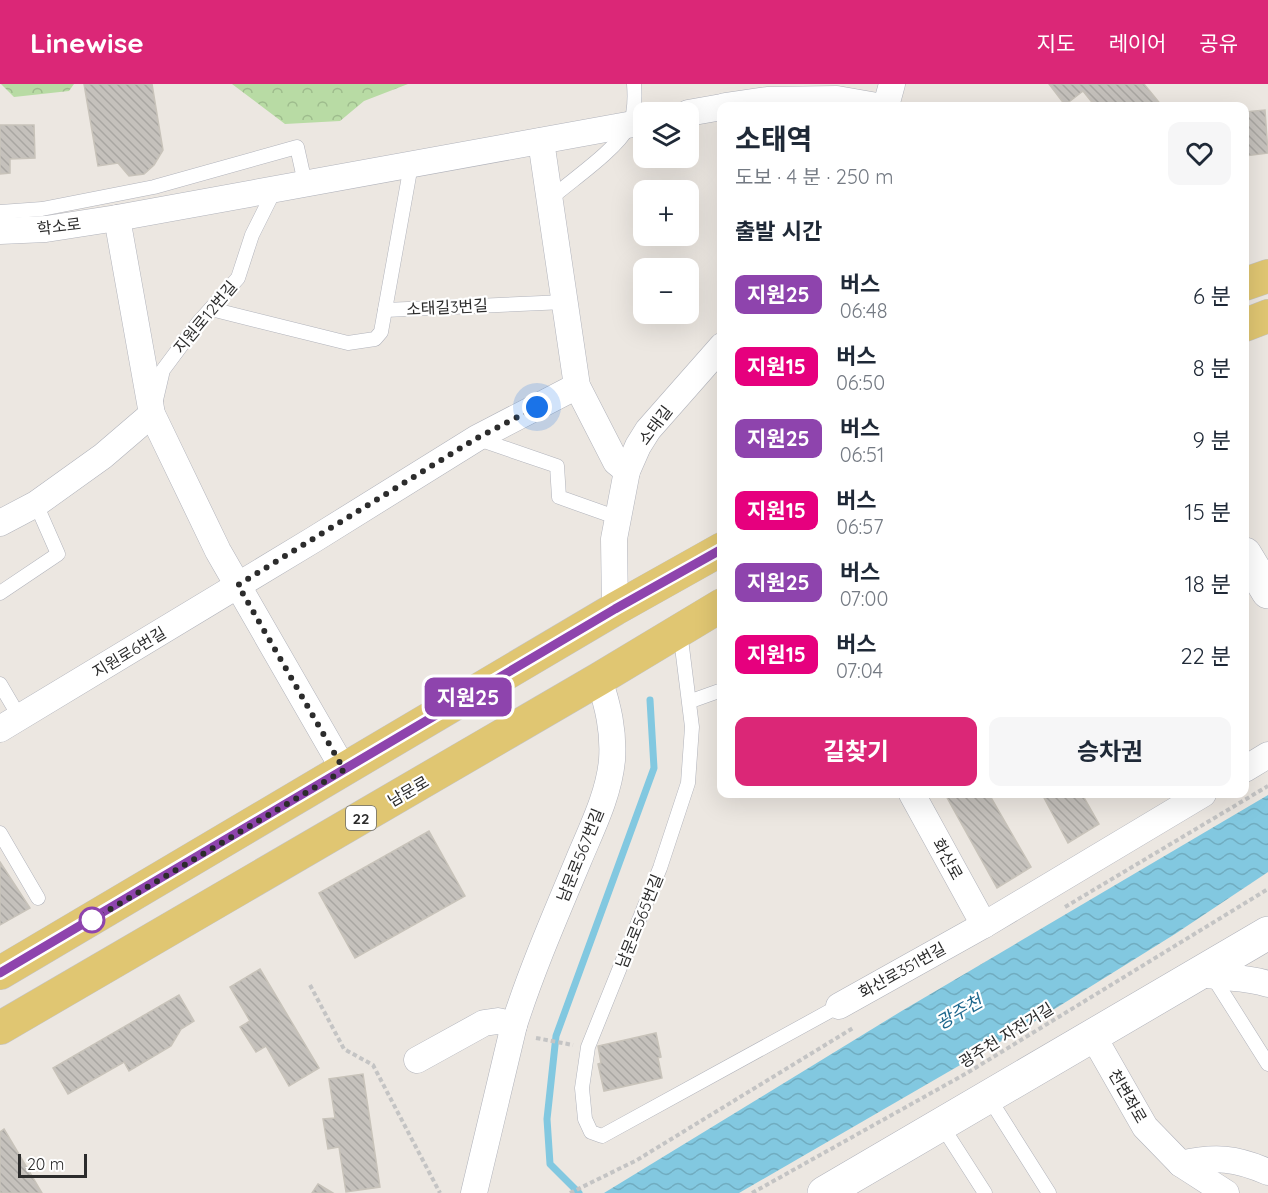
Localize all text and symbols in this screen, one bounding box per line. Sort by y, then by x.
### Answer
text: Linewise [30,25,144,60]
text: 지도 [1037,30,1075,56]
text: 레이어 [1108,30,1166,56]
text: 공유 [1199,30,1238,56]
map controls [633,102,699,324]
button: layers [633,102,699,168]
text: 소태역 [735,121,812,156]
button: heart [1168,122,1231,185]
text: 도보 · 4 분 · 250 m [735,164,893,189]
button: + [633,180,699,246]
street label: 학소로 [36,213,82,239]
text: 출발 시간 [735,217,822,245]
button: − [633,258,699,324]
text: 버스 [840,270,880,298]
street label: 지원로12번길 [169,277,241,357]
text: 지원25 [747,281,810,307]
text: 6 분 [1193,282,1231,310]
street label: 소태길3번길 [406,295,488,319]
text: 06:48 [840,298,887,323]
text: 버스 [836,342,876,370]
text: 지원15 [747,353,806,379]
text: 8 분 [1193,354,1231,382]
text: 06:50 [836,370,885,395]
your location [522,392,552,422]
street label: 소태길 [634,401,676,449]
text: 버스 [840,414,880,442]
text: 지원25 [747,425,810,451]
text: 9 분 [1192,426,1231,454]
text: 06:51 [840,442,884,467]
text: 버스 [836,486,876,514]
text: 지원15 [747,497,806,523]
text: 15 분 [1185,498,1231,526]
text: 06:57 [836,514,883,539]
text: 버스 [840,558,880,586]
text: 지원25 [747,569,810,595]
text: 18 분 [1185,570,1231,598]
text: 07:00 [840,586,888,611]
street label: 지원로6번길 [89,622,169,682]
text: 버스 [836,630,876,658]
text: 지원15 [747,641,806,667]
text: 22 분 [1180,642,1231,670]
text: 07:04 [836,658,883,683]
line badge: 지원25 [426,678,510,716]
text: 지원25 [437,684,499,710]
button: 길찾기 [735,717,977,786]
button: 승차권 [989,717,1231,786]
street label: 남문로 [384,771,432,811]
street label: 남문로567번길 [552,805,608,905]
road number: 22 [346,806,376,830]
street label: 화산로 [929,835,968,883]
street label: 남문로565번길 [611,871,667,971]
unlabelled marker [79,907,105,933]
street label: 화산로351번길 [855,938,949,1002]
water label: 광주천 [932,988,988,1034]
street label: 광주천 자전거길 [955,998,1057,1072]
street label: 천변좌로 [1105,1065,1152,1127]
scale bar [18,1151,87,1178]
text: 20 m [27,1154,64,1174]

